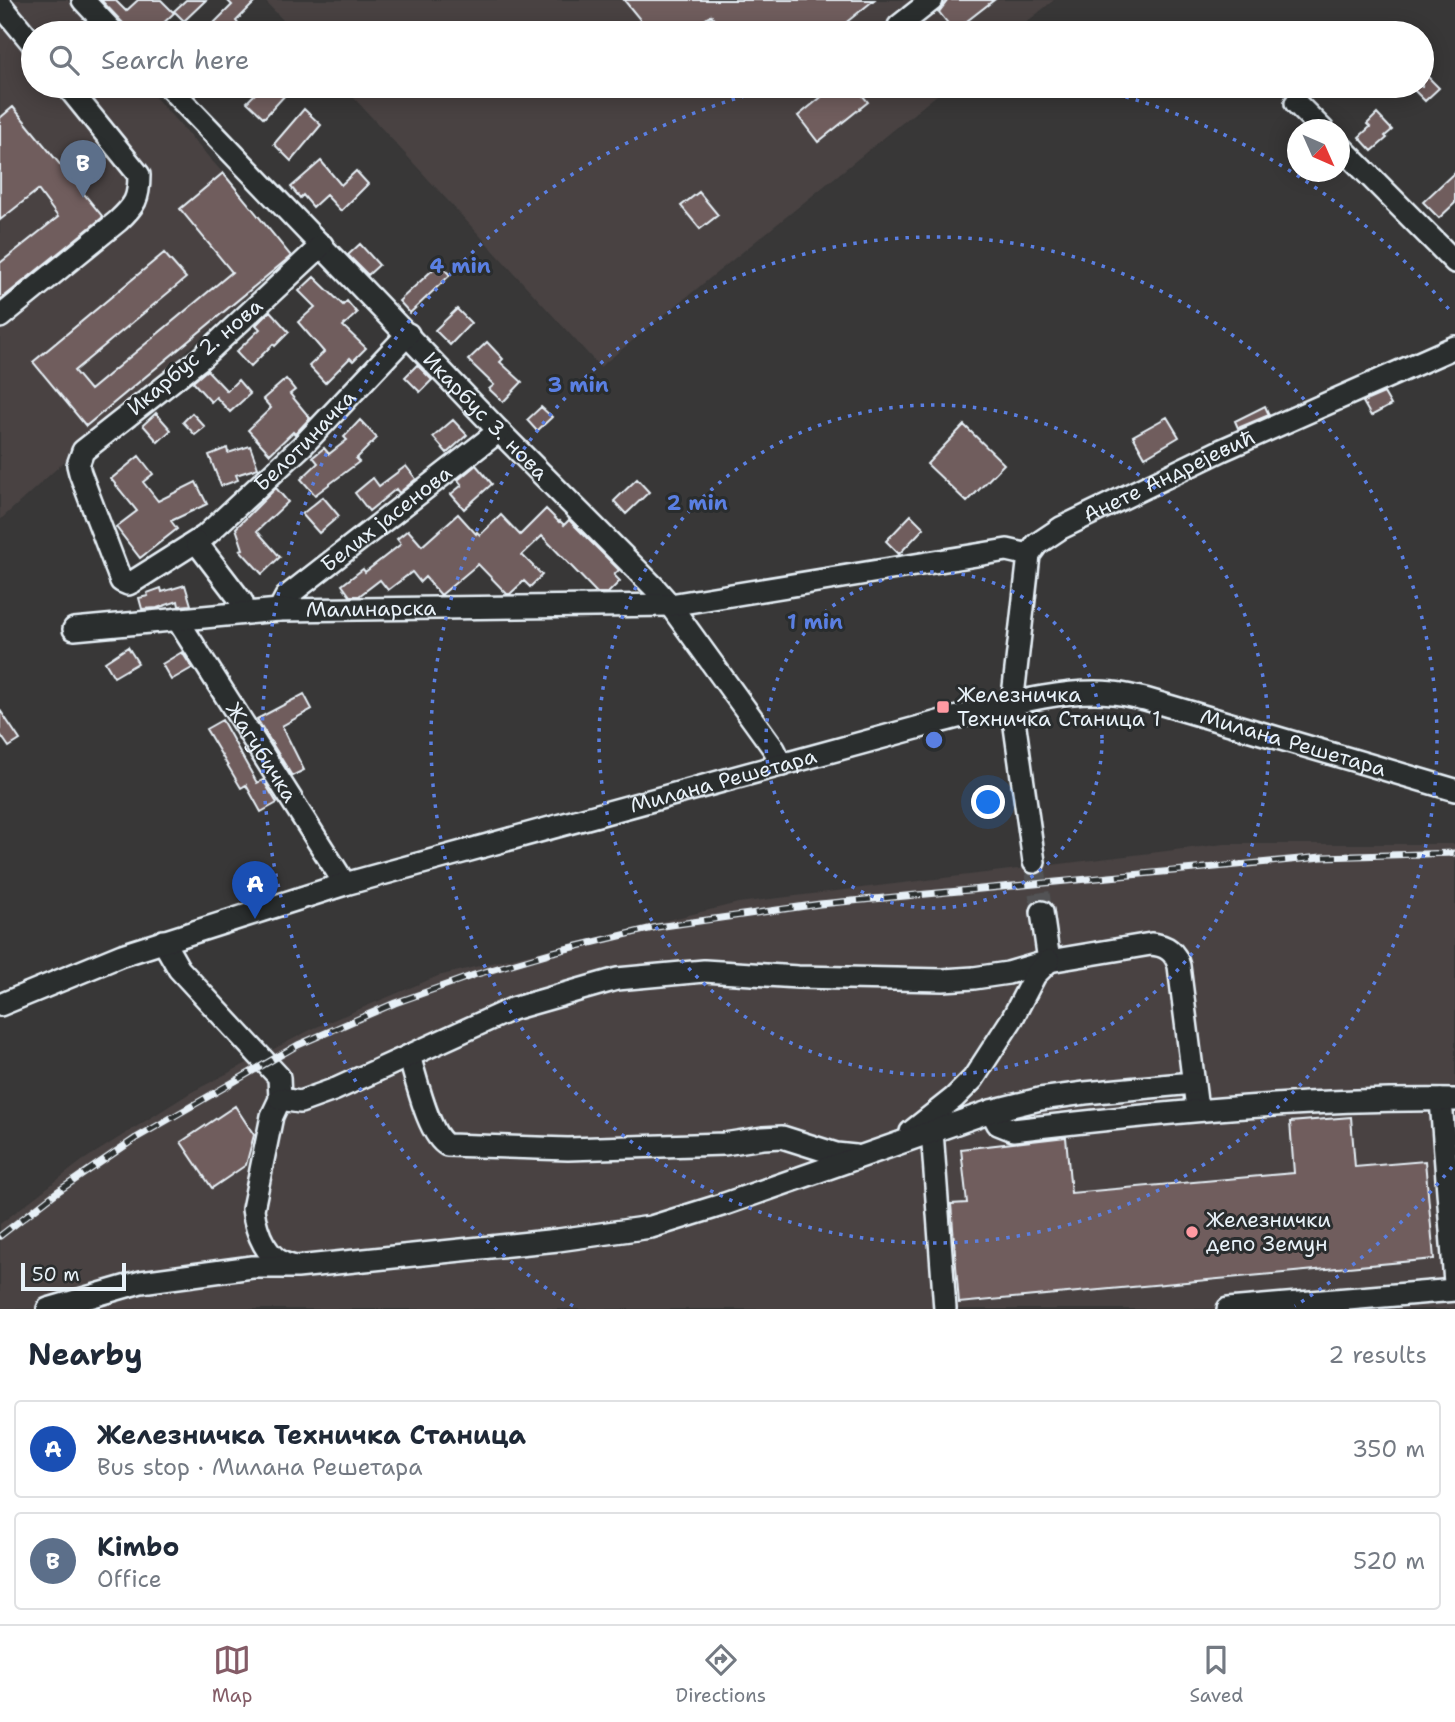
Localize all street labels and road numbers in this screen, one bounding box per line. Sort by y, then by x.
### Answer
street label: Икарбус 2. нова [121,292,269,422]
street label: Икарбус 3. нова [417,346,554,486]
street label: Белотиначка [248,384,362,498]
street label: Анете Андрејевић [1079,423,1260,529]
street label: Белих јасенова [315,459,458,579]
street label: Малинарска [306,594,437,624]
street label: Жагубичка [219,697,304,808]
street label: Милана Решетара [1197,702,1390,783]
street label: Милана Решетара [627,742,820,820]

